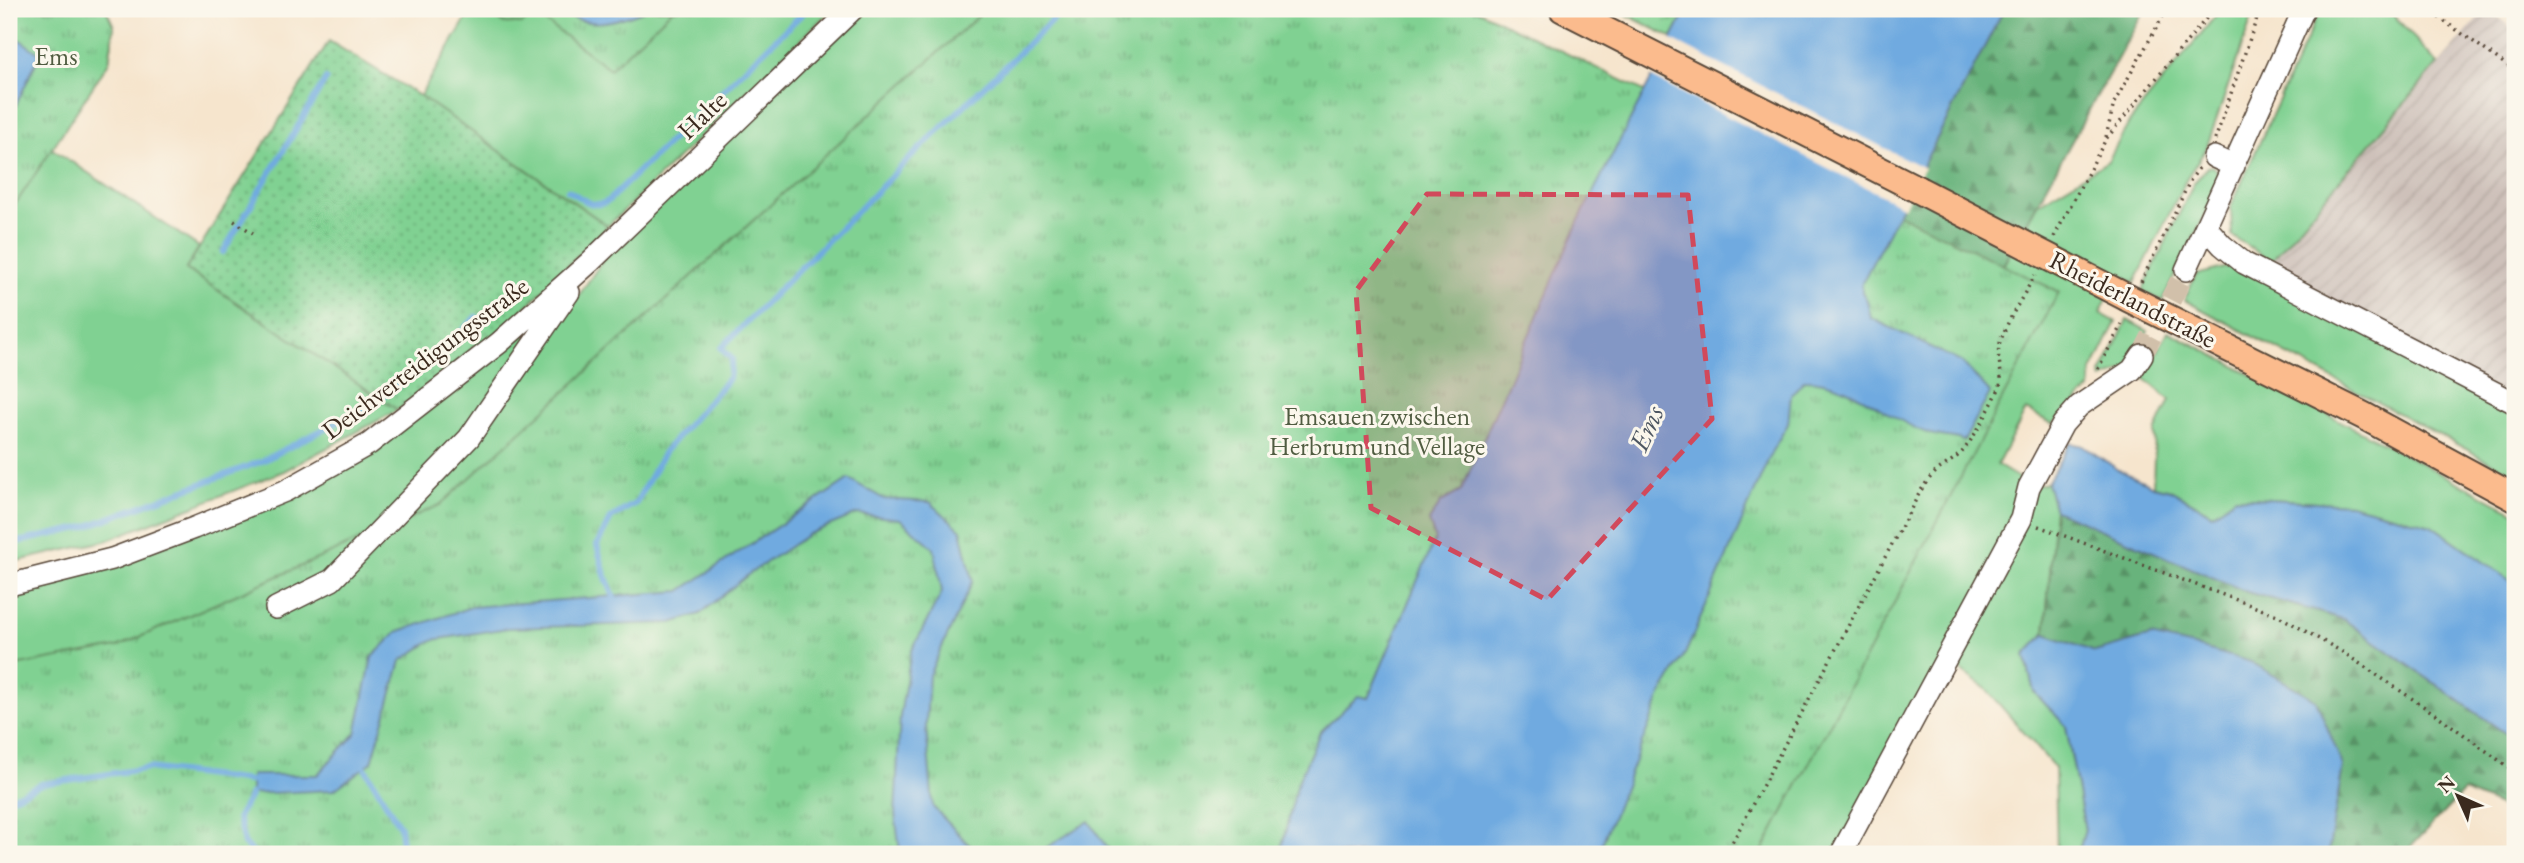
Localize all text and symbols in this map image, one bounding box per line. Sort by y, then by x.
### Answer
park label: Ems [34,39,78,73]
street label: Halte [670,83,734,147]
street label: Rheiderlandstraße [2044,242,2222,356]
street label: Deichverteidigungsstraße [315,269,535,447]
park label: Emsauen zwischen Herbrum und Vellage [1269,399,1485,463]
water label: Ems [1620,399,1672,457]
north arrow [2422,762,2492,832]
text: N [2432,770,2461,799]

